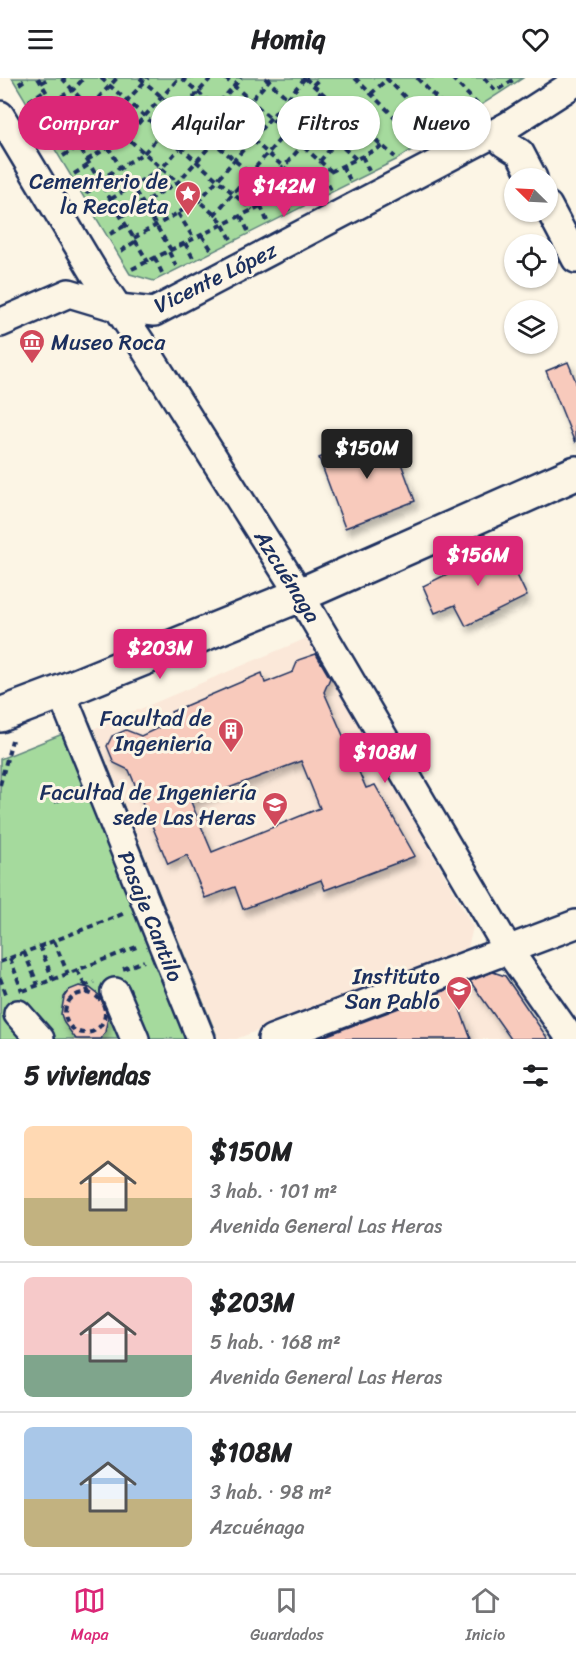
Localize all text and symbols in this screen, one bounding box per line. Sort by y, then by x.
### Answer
text: Homiq [251,15,325,63]
icon: menu [24,23,57,56]
icon: heart [519,23,552,56]
chip: Comprar [18,96,139,150]
chip: Alquilar [151,96,265,150]
chip: Filtros [277,96,380,150]
chip: Nuevo [392,96,491,150]
place label: Cementerio de la Recoleta [29,162,169,226]
pin: $142M [242,167,326,218]
north arrow [504,168,558,222]
map controls [504,168,558,354]
text: $142M [253,169,315,204]
place icon: Cementerio de la Recoleta [173,179,203,217]
street label: Vicente López [147,230,284,324]
button: locate [504,234,558,288]
button: layers [504,300,558,354]
place label: Museo Roca [51,323,166,362]
museum icon: Museo Roca [17,327,47,365]
pin: $150M [325,429,409,480]
text: $150M [335,431,399,466]
street label: Azcuénaga [243,521,332,631]
pin: $156M [436,536,520,587]
text: $156M [447,538,509,573]
pin: $203M [118,629,202,680]
text: $203M [128,631,192,666]
place label: Facultad de Ingeniería [100,699,212,763]
building icon: Facultad de Ingeniería [216,716,246,754]
pin: $108M [343,733,427,784]
text: $108M [353,735,417,770]
place label: Facultad de Ingeniería sede Las Heras [40,773,257,837]
school or university icon: Facultad de Ingeniería sede Las Heras [260,790,290,828]
street label: Pasaje Cantilo [106,845,195,988]
place label: Instituto San Pablo [345,957,440,1021]
school or university icon: Instituto San Pablo [444,974,474,1012]
text: 5 viviendas [24,1052,151,1098]
icon: filters [519,1059,552,1092]
text: $150M [210,1128,292,1174]
icon: home [72,1150,144,1222]
text: 3 hab. · 101 m² [210,1174,337,1209]
text: Avenida General Las Heras [210,1209,442,1244]
text: $203M [210,1279,294,1325]
icon: home [72,1301,144,1373]
text: 5 hab. · 168 m² [210,1325,341,1360]
text: Avenida General Las Heras [210,1360,442,1395]
text: $108M [210,1429,292,1475]
icon: home [72,1451,144,1523]
text: 3 hab. · 98 m² [210,1475,332,1510]
text: Azcuénaga [210,1510,305,1545]
tab: Mapa [71,1584,108,1649]
tab: Guardados [250,1584,324,1649]
tab: Inicio [465,1584,505,1649]

